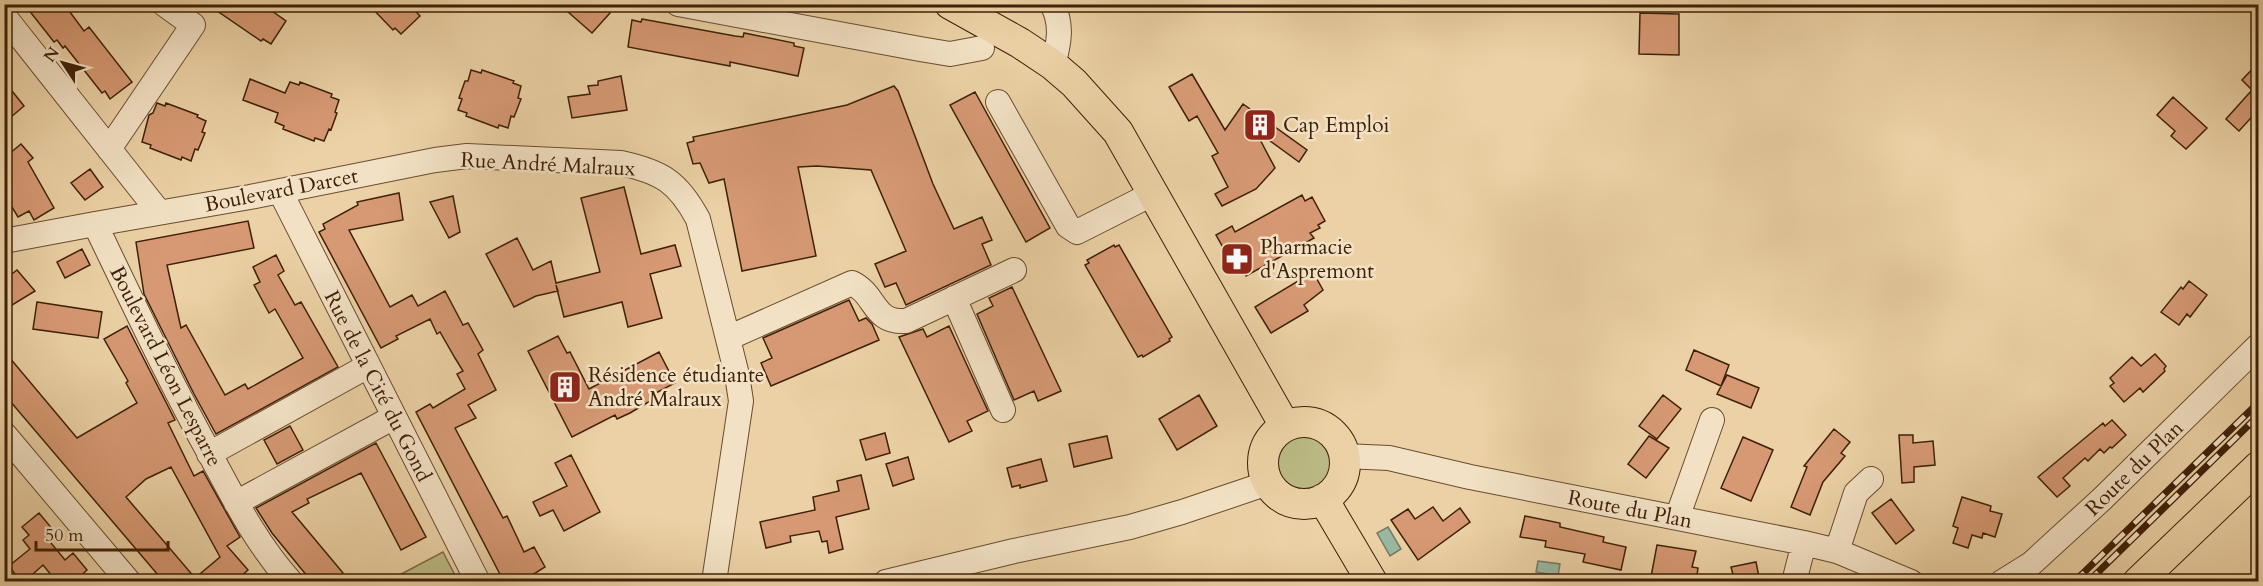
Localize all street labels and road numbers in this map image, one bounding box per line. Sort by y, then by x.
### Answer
street label: Rue André Malraux [460,145,637,184]
street label: Boulevard Darcet [202,161,361,220]
street label: Boulevard Léon Lesparre [102,261,229,472]
street label: Rue de la Cité du Gond [317,286,438,487]
street label: Route du Plan [2079,414,2190,523]
street label: Route du Plan [1565,483,1695,536]

